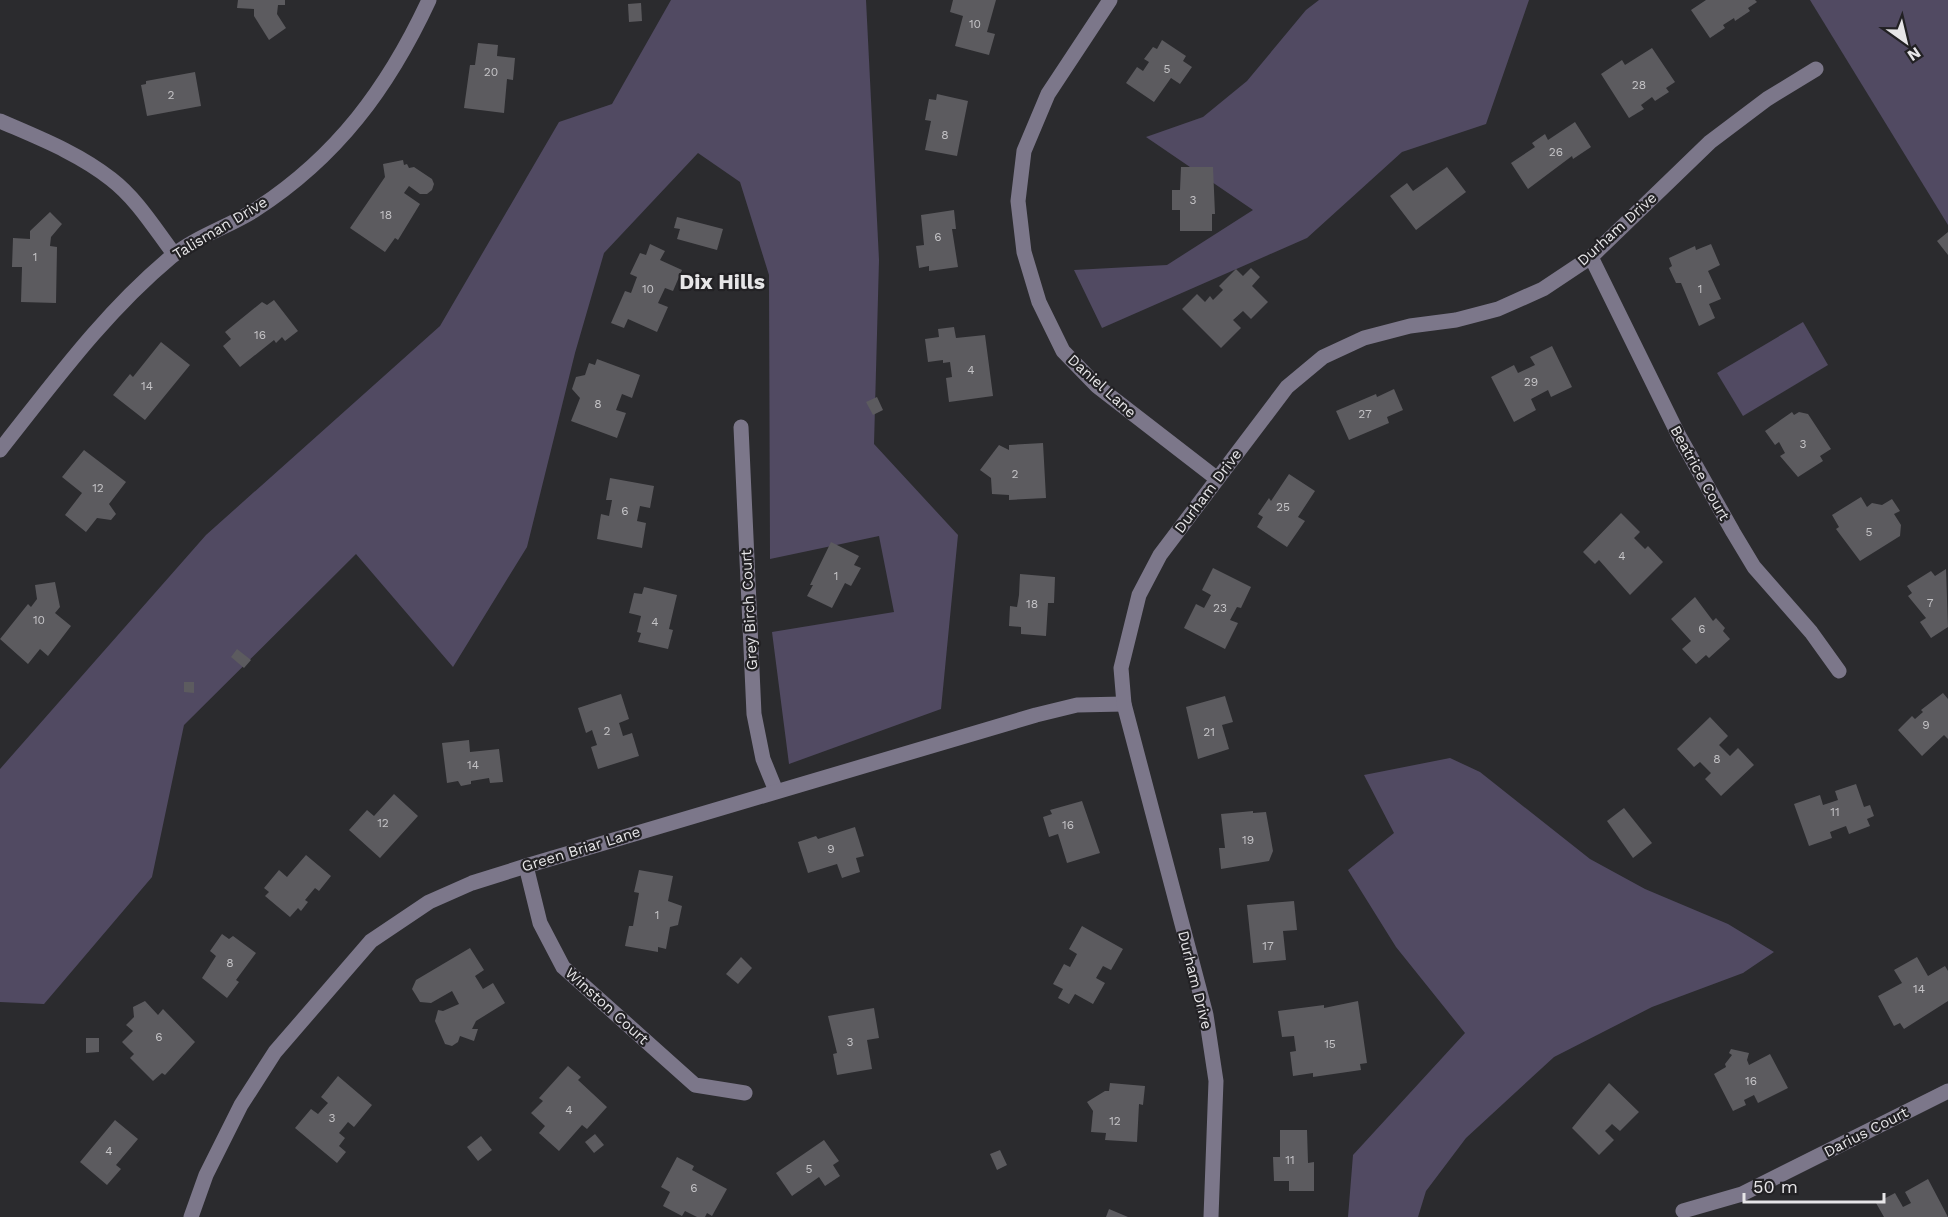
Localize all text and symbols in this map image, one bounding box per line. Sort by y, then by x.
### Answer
north arrow [1876,12,1936,72]
house number: 10 [969,17,981,31]
text: N [1904,43,1924,65]
house number: 5 [1164,62,1171,76]
house number: 20 [484,65,498,79]
house number: 28 [1632,78,1646,92]
house number: 2 [168,88,175,102]
house number: 8 [941,128,949,142]
house number: 26 [1549,145,1563,159]
street label: Durham Drive [1574,189,1660,269]
street label: Talisman Drive [169,193,271,263]
house number: 3 [1190,193,1197,207]
house number: 18 [380,208,392,222]
house number: 6 [934,230,942,244]
house number: 1 [33,250,37,264]
district label: Dix Hills [679,269,765,294]
house number: 10 [642,282,654,296]
house number: 1 [1698,282,1702,296]
house number: 16 [254,328,266,342]
street label: Daniel Lane [1064,351,1140,421]
house number: 4 [967,363,975,377]
house number: 29 [1524,375,1538,389]
house number: 14 [141,379,153,393]
house number: 8 [594,397,602,411]
house number: 27 [1358,407,1372,421]
street label: Beatrice Court [1667,422,1734,524]
house number: 3 [1800,437,1807,451]
street label: Durham Drive [1171,445,1245,537]
house number: 2 [1012,467,1019,481]
house number: 12 [92,481,104,495]
house number: 25 [1276,500,1290,514]
house number: 6 [621,504,629,518]
house number: 5 [1866,525,1873,539]
street label: Grey Birch Court [737,549,761,671]
house number: 4 [1618,549,1626,563]
house number: 1 [834,569,838,583]
house number: 7 [1927,596,1934,610]
house number: 18 [1026,597,1038,611]
house number: 23 [1213,601,1227,615]
house number: 10 [33,613,45,627]
house number: 4 [651,615,659,629]
house number: 6 [1698,622,1706,636]
house number: 9 [1922,718,1930,732]
house number: 2 [604,724,611,738]
house number: 21 [1203,725,1215,739]
house number: 8 [1713,752,1721,766]
house number: 14 [467,758,479,772]
house number: 11 [1830,805,1840,819]
house number: 12 [377,816,389,830]
house number: 16 [1062,818,1074,832]
street label: Green Briar Lane [519,822,643,876]
house number: 19 [1242,833,1254,847]
house number: 9 [827,842,835,856]
house number: 1 [655,908,659,922]
street label: Durham Drive [1174,929,1216,1031]
house number: 17 [1262,939,1274,953]
house number: 8 [226,956,234,970]
street label: Winston Court [562,964,653,1049]
house number: 14 [1913,982,1925,996]
house number: 6 [155,1030,163,1044]
house number: 3 [847,1035,854,1049]
house number: 15 [1324,1037,1336,1051]
house number: 16 [1745,1074,1757,1088]
house number: 4 [565,1103,573,1117]
street label: Darius Court [1821,1103,1912,1161]
house number: 3 [329,1111,336,1125]
house number: 12 [1109,1114,1121,1128]
house number: 4 [105,1144,113,1158]
house number: 11 [1285,1153,1295,1167]
house number: 5 [806,1162,813,1176]
scale bar [1744,1166,1884,1204]
text: 50 m [1753,1176,1798,1197]
house number: 6 [690,1181,698,1195]

